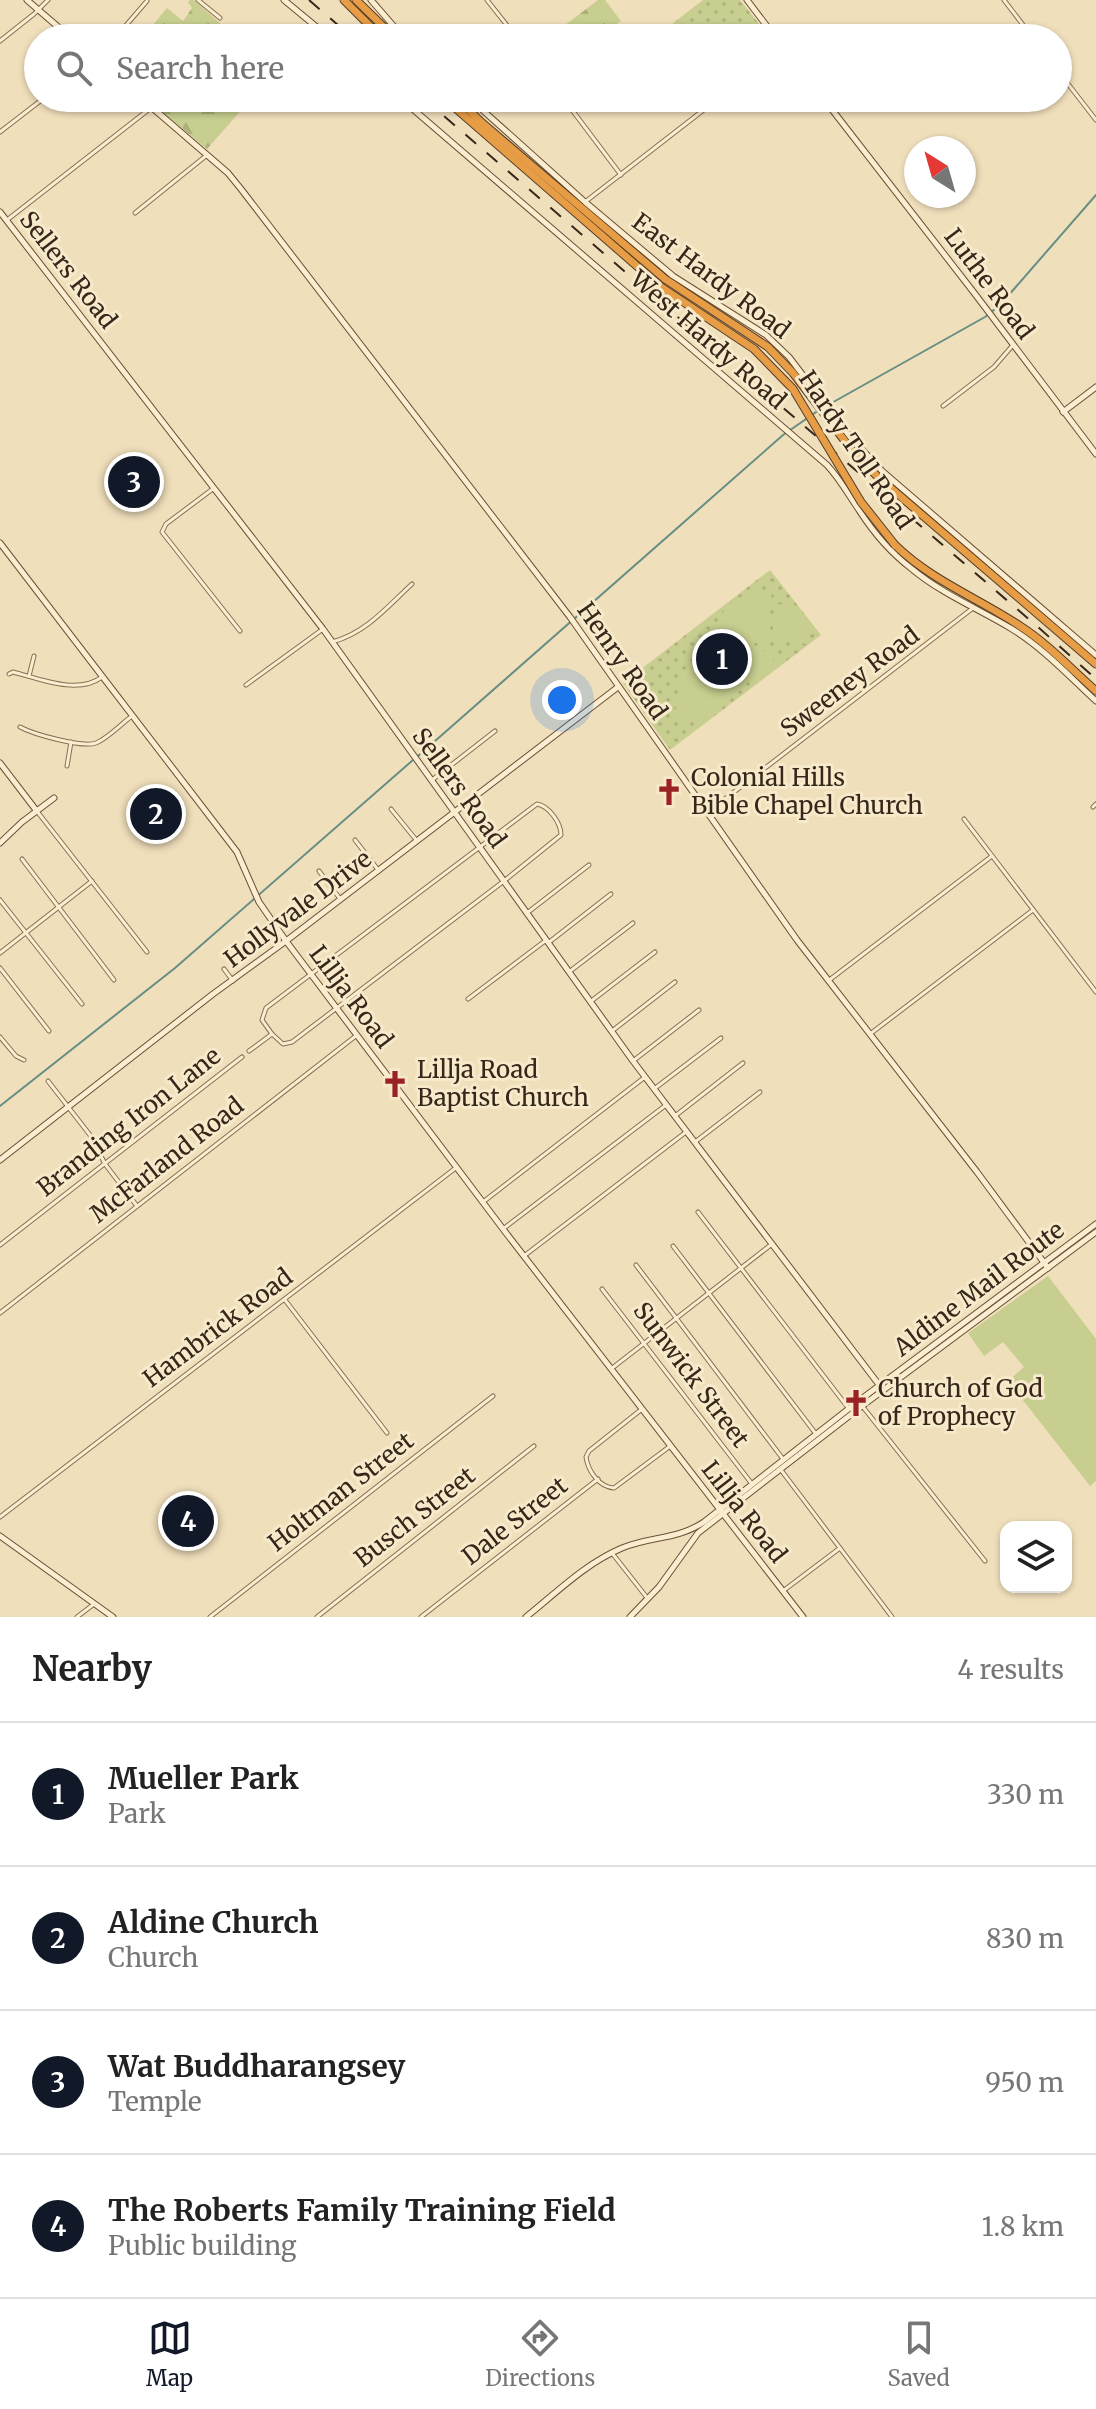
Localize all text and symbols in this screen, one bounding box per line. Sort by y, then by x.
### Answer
search box [24,24,1072,112]
icon: search [52,46,96,90]
text: Search here [116,49,284,87]
north arrow [904,136,976,208]
street label: Sellers Road [13,205,124,335]
street label: East Hardy Road [626,206,797,345]
street label: Luthe Road [938,222,1041,345]
street label: West Hardy Road [623,263,793,416]
street label: Hardy Toll Road [792,365,921,535]
pin: 3 [108,452,160,512]
street label: Henry Road [571,596,674,725]
street label: Sweeney Road [774,619,925,744]
pin: 1 [696,629,748,689]
your location [542,680,582,720]
street label: Sellers Road [406,722,513,854]
place label: Colonial Hills Bible Chapel Church [691,762,923,821]
church icon: Colonial Hills Bible Chapel Church [654,777,684,807]
pin: 2 [130,784,182,844]
street label: Hollyvale Drive [218,843,377,974]
street label: Lillja Road [303,939,400,1054]
street label: Branding Iron Lane [31,1040,227,1203]
place label: Lillja Road Baptist Church [417,1054,589,1113]
church icon: Lillja Road Baptist Church [380,1069,410,1099]
street label: McFarland Road [84,1090,250,1229]
street label: Aldine Mail Route [887,1214,1070,1363]
street label: Hambrick Road [137,1261,299,1394]
street label: Sunwick Street [627,1296,756,1454]
place label: Church of God of Prophecy [878,1373,1043,1432]
church icon: Church of God of Prophecy [841,1388,871,1418]
street label: Holtman Street [262,1425,420,1558]
street label: Lillja Road [695,1455,794,1569]
street label: Busch Street [348,1459,482,1573]
street label: Dale Street [456,1469,574,1571]
pin: 4 [162,1491,214,1551]
map controls [1000,1521,1072,1593]
button: layers [1000,1521,1072,1593]
text: Nearby [32,1648,152,1690]
text: 4 results [957,1653,1064,1686]
text: Mueller Park [108,1759,299,1797]
text: 1 [52,1778,64,1811]
text: 330 m [987,1778,1064,1811]
text: Park [108,1797,166,1830]
text: Aldine Church [108,1903,319,1941]
text: 2 [50,1922,66,1955]
text: 830 m [986,1922,1064,1955]
text: Church [108,1941,199,1974]
text: Wat Buddharangsey [108,2047,405,2085]
text: 3 [51,2066,65,2099]
text: 950 m [985,2066,1064,2099]
text: Temple [108,2085,202,2118]
text: The Roberts Family Training Field [108,2191,616,2229]
text: 4 [50,2210,66,2243]
text: 1.8 km [982,2210,1064,2243]
text: Public building [108,2229,297,2262]
tab: Map [146,2316,193,2392]
tab: Directions [485,2316,595,2392]
tab: Saved [888,2316,950,2392]

